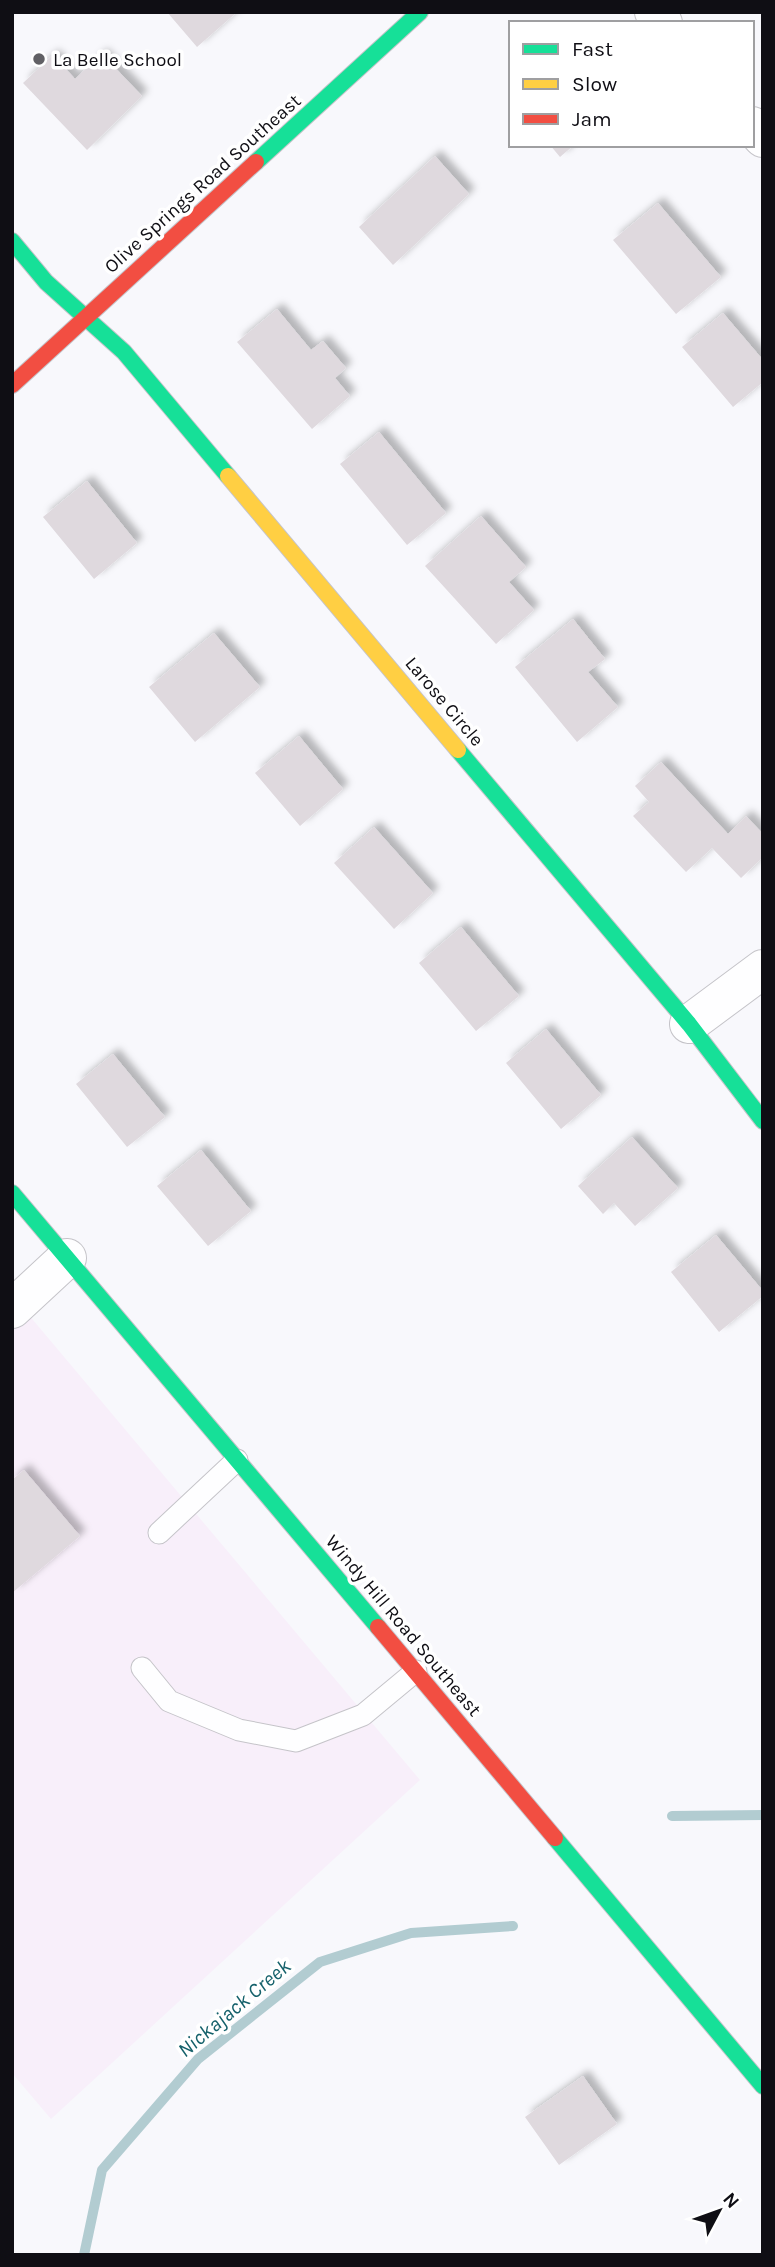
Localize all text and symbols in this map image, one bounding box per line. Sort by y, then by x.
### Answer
legend [509,21,754,147]
text: Fast [572,37,613,61]
place label: La Belle School [53,49,182,71]
marker: La Belle School [31,51,47,67]
text: Slow [572,72,617,96]
street label: Olive Springs Road Southeast [100,90,305,278]
text: Jam [572,107,612,131]
street label: Larose Circle [400,652,488,751]
street label: Windy Hill Road Southeast [321,1531,486,1721]
water label: Nickajack Creek [173,1954,296,2062]
north arrow [684,2176,754,2246]
text: N [718,2188,744,2213]

